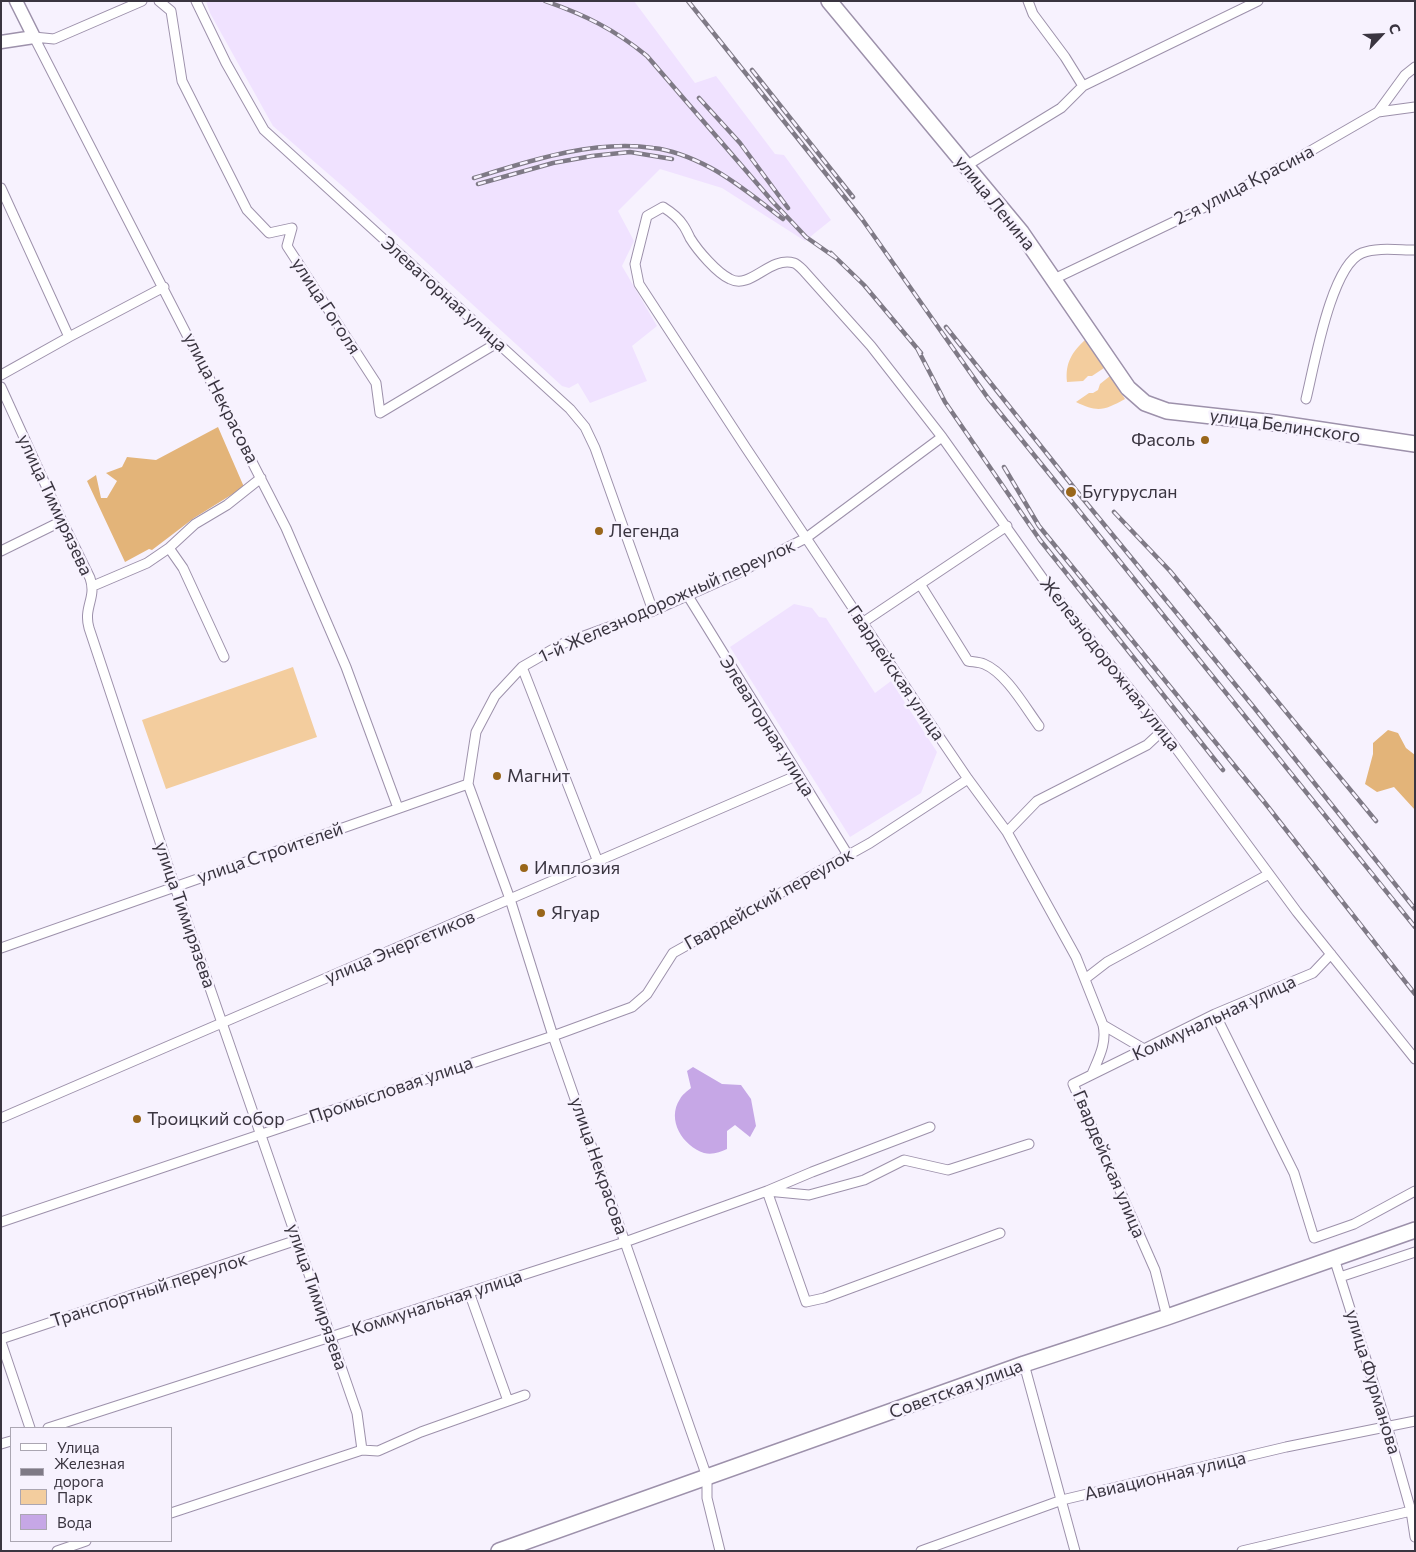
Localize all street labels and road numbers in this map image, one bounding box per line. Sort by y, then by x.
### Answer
street label: 2-я улица Красина [1171,140,1317,230]
street label: улица Ленина [950,151,1040,255]
street label: Элеваторная улица [376,232,512,356]
street label: улица Гоголя [287,254,365,358]
street label: улица Некрасова [179,329,263,467]
street label: улица Белинского [1208,405,1362,447]
street label: улица Тимирязева [13,431,97,579]
street label: 1-й Железнодорожный переулок [535,534,799,668]
street label: Железнодорожная улица [1035,573,1185,755]
street label: Гвардейская улица [843,601,949,745]
street label: Элеваторная улица [715,651,819,801]
street label: улица Строителей [194,818,346,888]
street label: улица Тимирязева [150,839,220,991]
street label: Гвардейский переулок [681,843,857,955]
street label: улица Энергетиков [322,906,478,988]
street label: Коммунальная улица [1129,971,1299,1065]
street label: Промысловая улица [306,1052,476,1128]
street label: Гвардейская улица [1068,1087,1150,1241]
street label: улица Некрасова [565,1095,633,1237]
street label: улица Тимирязева [282,1221,352,1373]
street label: Транспортный переулок [48,1248,250,1332]
street label: Коммунальная улица [349,1265,525,1341]
street label: улица Фурманова [1341,1307,1405,1457]
street label: Советская улица [886,1355,1026,1423]
street label: Авиационная улица [1082,1447,1248,1505]

